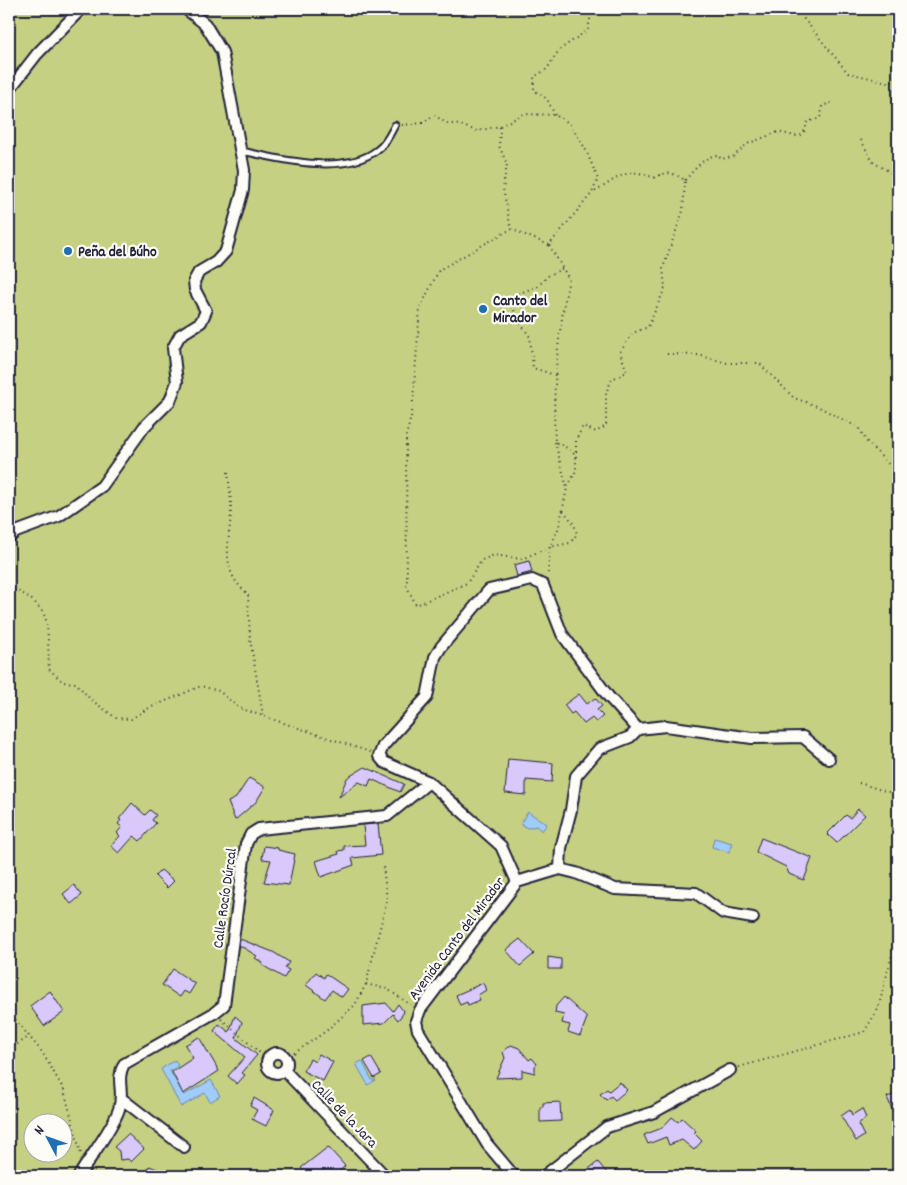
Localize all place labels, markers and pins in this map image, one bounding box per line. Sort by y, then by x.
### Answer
place label: Peña del Búho [78,242,157,264]
marker: Peña del Búho [62,245,74,257]
place label: Canto del Mirador [493,291,548,330]
marker: Canto del Mirador [477,303,489,315]

